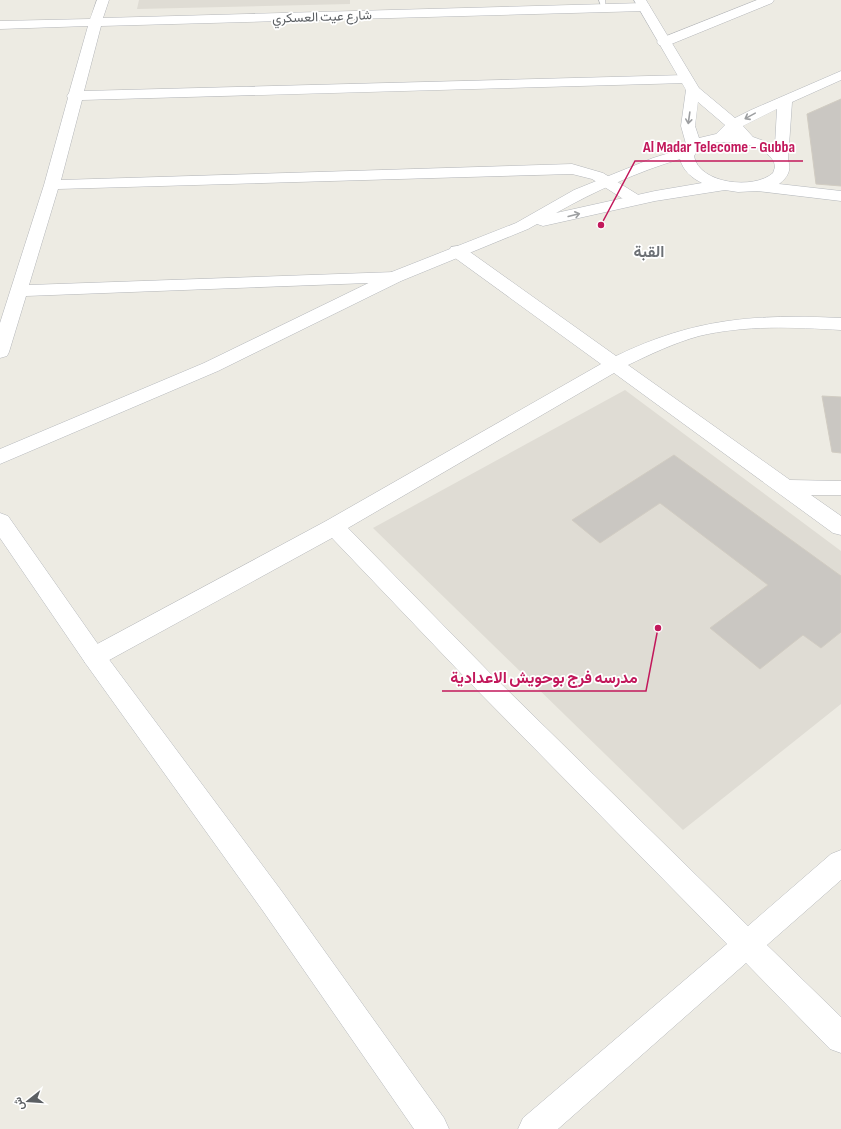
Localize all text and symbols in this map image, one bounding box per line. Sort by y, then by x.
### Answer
street label: شارع عيت العسكري [272,7,372,29]
one-way arrow [685,111,693,124]
one-way arrow [744,113,756,121]
callout: Al Madar Telecome - Gubba [635,133,803,161]
text: Al Madar Telecome - Gubba [642,138,795,157]
one-way arrow [567,210,580,218]
district label: القبة [634,243,664,262]
callout: مدرسه فرج بوحويش الاعدادية [442,663,646,691]
text: مدرسه فرج بوحويش الاعدادية [450,669,638,688]
north arrow [8,1081,48,1121]
text: ش [11,1096,27,1112]

